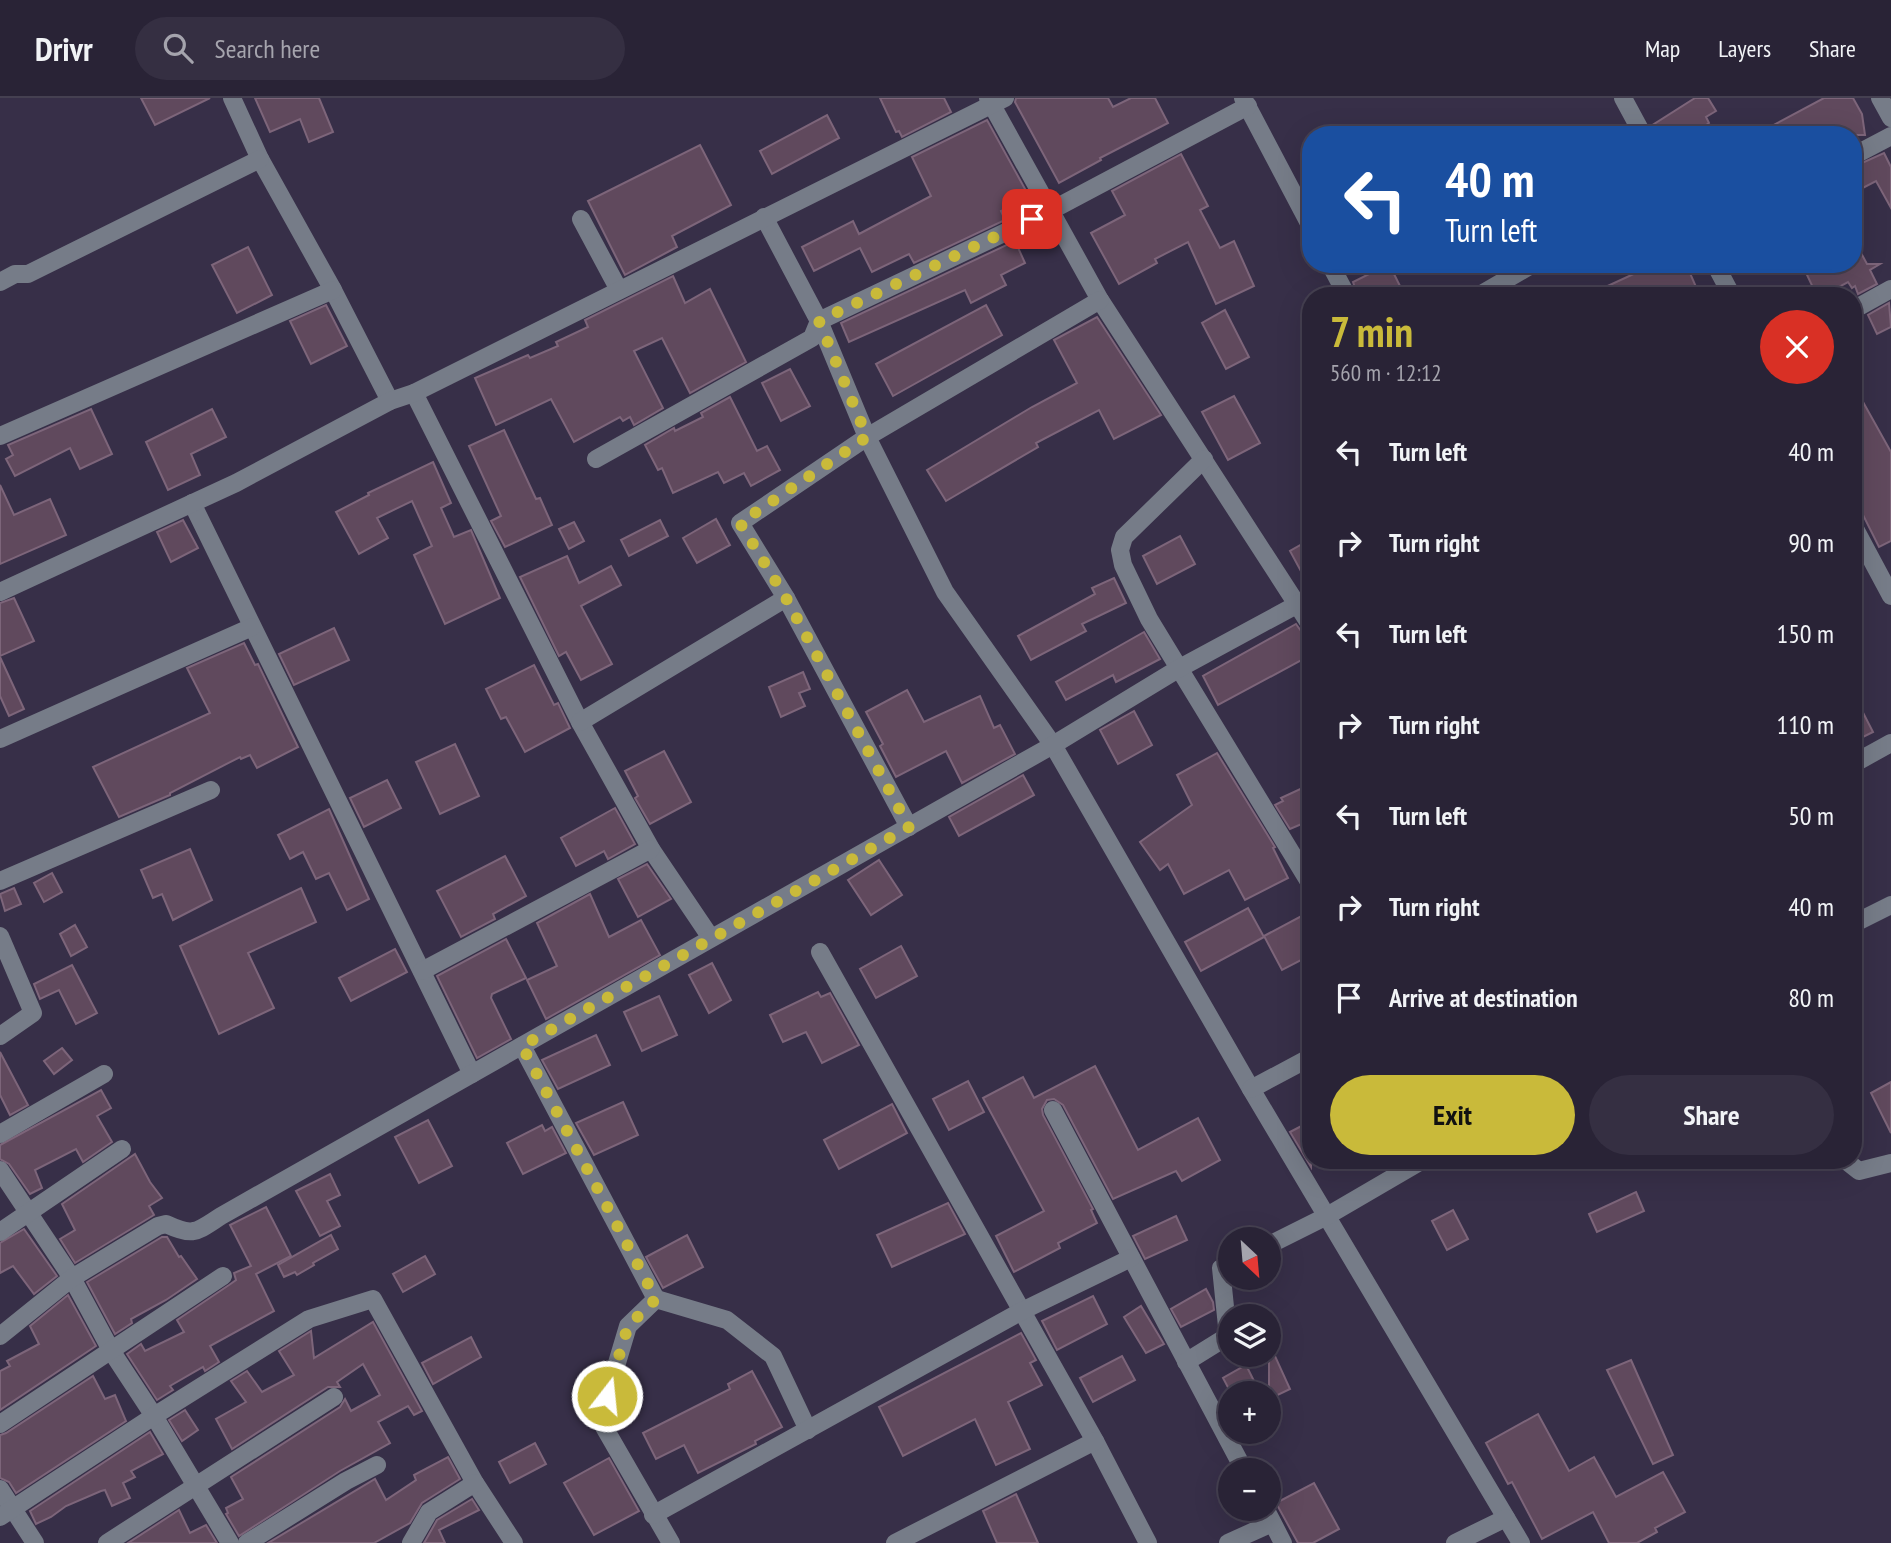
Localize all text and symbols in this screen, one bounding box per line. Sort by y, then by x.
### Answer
search box [135,17,625,80]
text: Drivr [35,27,93,70]
icon: search [159,29,197,67]
text: Search here [215,32,320,65]
text: Map [1645,33,1680,64]
text: Layers [1718,33,1771,64]
text: Share [1809,33,1856,64]
text: 40 m [1445,147,1534,211]
icon: left [1330,154,1421,245]
pin [1002,189,1062,249]
icon: arrive [1013,200,1051,238]
text: Turn left [1445,209,1537,251]
text: 7 min [1330,304,1413,359]
button: close [1760,310,1834,384]
text: 560 m · 12:12 [1330,358,1442,387]
icon: left [1330,433,1368,471]
text: Turn left [1389,435,1467,468]
text: 40 m [1788,435,1834,468]
icon: right [1330,524,1368,562]
text: Turn right [1389,526,1480,559]
text: 90 m [1788,526,1834,559]
icon: left [1330,615,1368,653]
text: Turn left [1389,617,1467,650]
text: 150 m [1776,617,1834,650]
icon: right [1330,706,1368,744]
text: Turn right [1389,708,1480,741]
text: 110 m [1776,708,1834,741]
icon: left [1330,797,1368,835]
text: Turn left [1389,799,1467,832]
text: 50 m [1788,799,1834,832]
icon: right [1330,888,1368,926]
text: Turn right [1389,890,1480,923]
text: 40 m [1788,890,1834,923]
icon: arrive [1330,979,1368,1017]
text: Arrive at destination [1389,981,1578,1014]
text: 80 m [1788,981,1834,1014]
button: Exit [1330,1075,1575,1155]
button: Share [1589,1075,1834,1155]
north arrow [1218,1227,1281,1290]
map controls [1218,1227,1281,1521]
button: layers [1218,1304,1281,1367]
position arrow [570,1359,644,1433]
button: + [1218,1381,1281,1444]
button: − [1218,1458,1281,1521]

